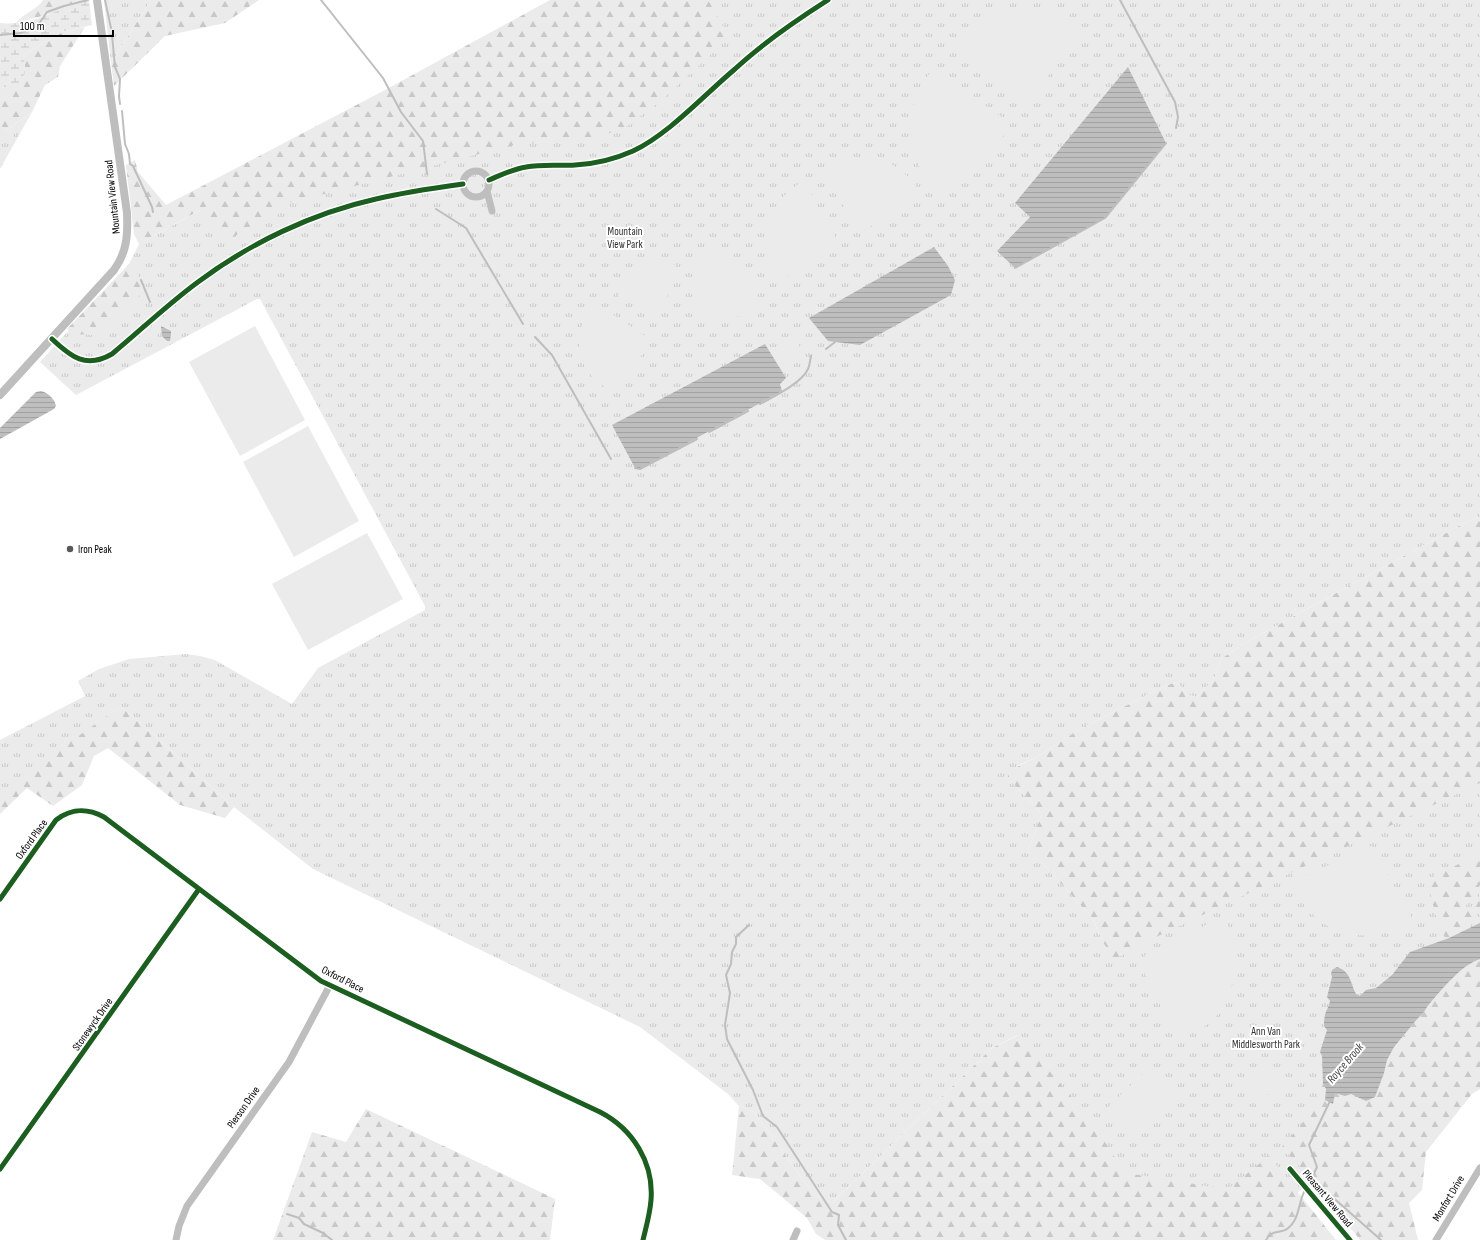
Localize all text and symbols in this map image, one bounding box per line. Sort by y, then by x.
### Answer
scale bar [14,12,113,38]
text: 100 m [20,19,45,34]
street label: Mountain View Road [102,159,123,235]
park label: Mountain View Park [607,225,643,251]
place label: Iron Peak [78,543,113,556]
marker: Iron Peak [65,544,75,554]
street label: Oxford Place [13,817,50,862]
street label: Oxford Place [319,963,366,996]
street label: Stonewyck Drive [69,995,115,1053]
park label: Ann Van Middlesworth Park [1232,1025,1301,1051]
water label: Royce Brook [1324,1040,1367,1087]
street label: Pierson Drive [224,1084,263,1131]
street label: Pleasant View Road [1300,1167,1356,1230]
street label: Monfort Drive [1430,1173,1467,1223]

